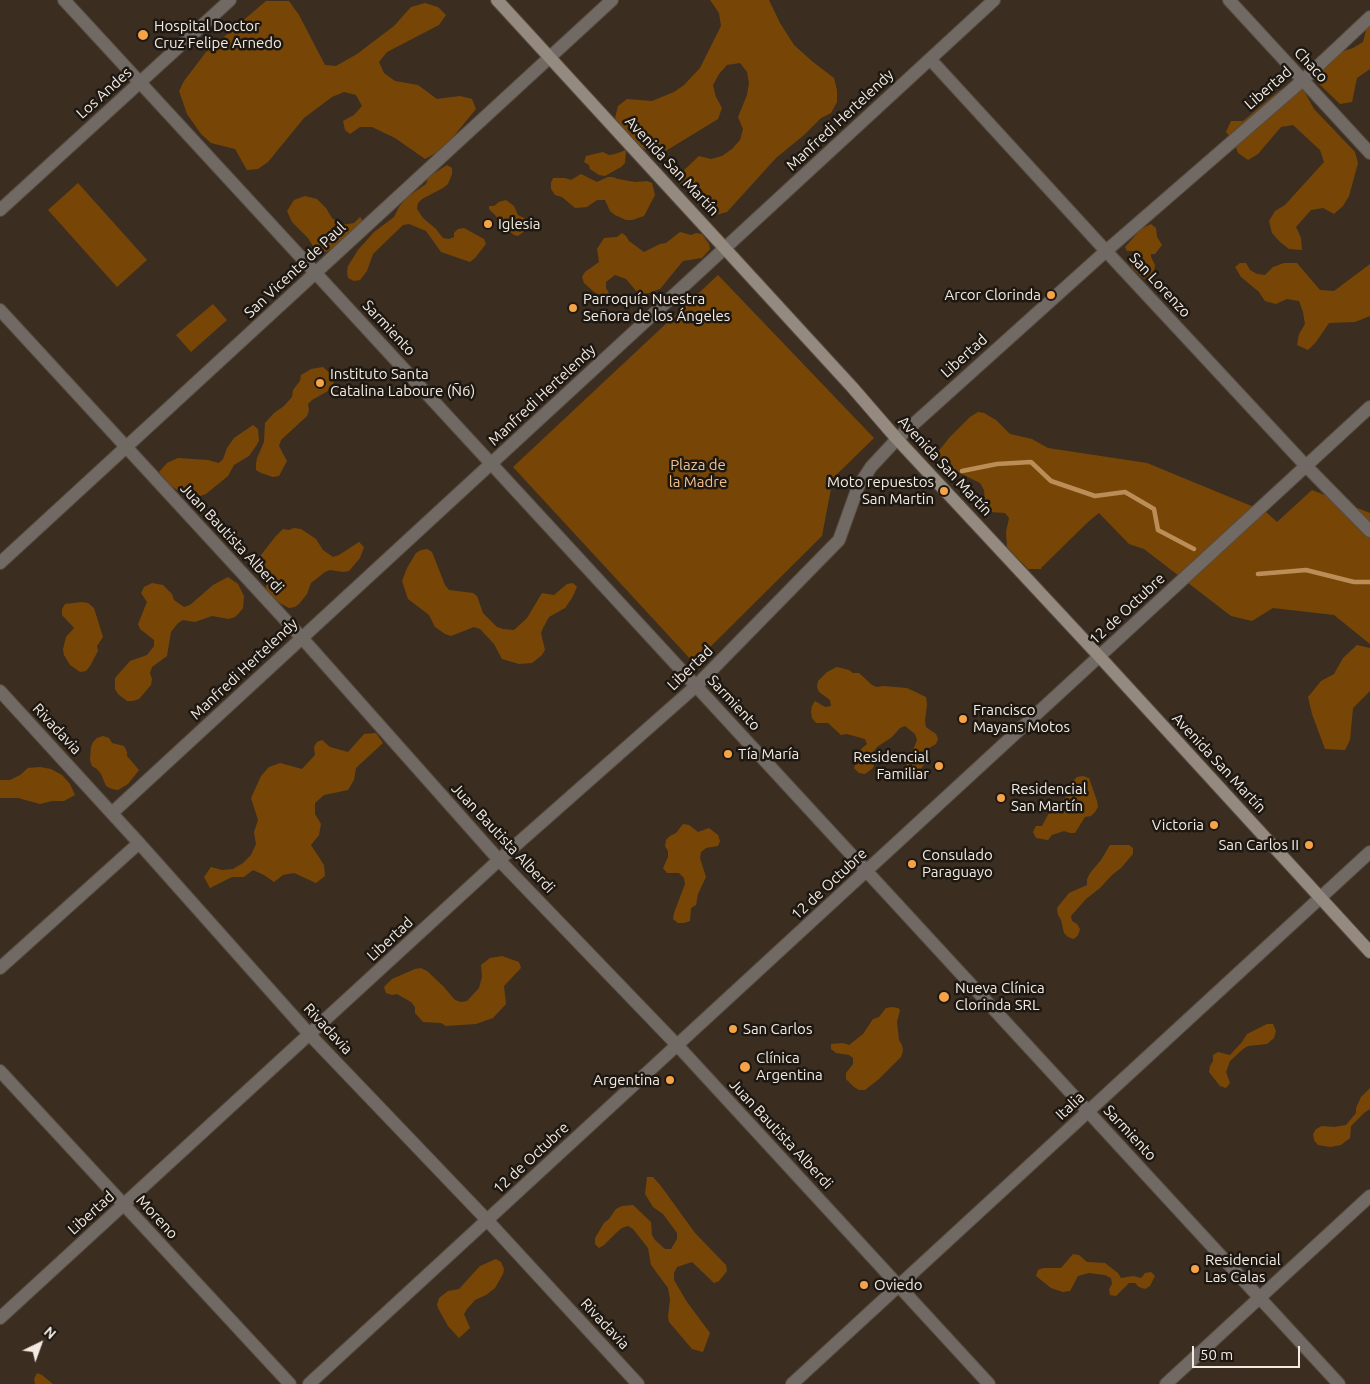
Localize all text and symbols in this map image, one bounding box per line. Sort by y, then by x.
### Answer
place label: Hospital Doctor Cruz Felipe Arnedo [154,17,282,52]
marker: Hospital Doctor Cruz Felipe Arnedo [136,28,150,42]
street label: Chaco [1290,44,1332,86]
street label: Los Andes [73,63,135,123]
street label: Libertad [1241,63,1295,113]
street label: Manfredi Hertelendy [783,66,897,174]
street label: Avenida San Martín [621,113,723,219]
place label: Iglesia [498,215,541,233]
street label: San Vicente de Paul [241,218,349,322]
marker: Iglesia [482,218,494,230]
street label: San Lorenzo [1125,249,1195,321]
place label: Arcor Clorinda [944,286,1041,304]
marker: Arcor Clorinda [1045,289,1057,301]
place label: Parroquía Nuestra Señora de los Ángeles [583,290,730,325]
street label: Sarmiento [359,297,419,359]
marker: Parroquía Nuestra Señora de los Ángeles [567,302,579,314]
street label: Libertad [937,330,991,382]
street label: Manfredi Hertelendy [485,341,599,449]
place label: Instituto Santa Catalina Laboure (Ñ6) [330,365,475,400]
marker: Instituto Santa Catalina Laboure (Ñ6) [314,377,326,389]
street label: Avenida San Martín [894,413,996,519]
park label: Plaza de la Madre [669,456,727,491]
place label: Moto repuestos San Martin [827,473,934,508]
street label: Juan Bautista Alberdi [177,479,287,597]
marker: Moto repuestos San Martin [938,485,950,497]
street label: 12 de Octubre [1086,569,1168,649]
street label: Manfredi Hertelendy [187,615,301,723]
street label: Libertad [663,642,717,694]
street label: Sarmiento [704,672,764,734]
street label: Rivadavia [29,700,85,758]
place label: Francisco Mayans Motos [973,701,1070,736]
street label: Avenida San Martín [1168,710,1270,816]
marker: Francisco Mayans Motos [957,713,969,725]
place label: Tía María [738,745,799,763]
marker: Tía María [722,748,734,760]
place label: Residencial Familiar [853,748,929,783]
marker: Residencial Familiar [933,760,945,772]
street label: Juan Bautista Alberdi [448,779,558,897]
place label: Residencial San Martín [1011,780,1087,815]
marker: Residencial San Martín [995,792,1007,804]
place label: Victoria [1152,816,1204,834]
marker: Victoria [1208,819,1220,831]
place label: San Carlos II [1218,836,1299,854]
marker: San Carlos II [1303,839,1315,851]
street label: 12 de Octubre [788,844,870,924]
place label: Consulado Paraguayo [922,846,993,881]
marker: Consulado Paraguayo [906,858,918,870]
street label: Libertad [363,913,417,965]
place label: Nueva Clínica Clorinda SRL [955,979,1045,1014]
marker: Nueva Clínica Clorinda SRL [937,990,951,1004]
street label: Rivadavia [300,1000,356,1058]
place label: San Carlos [743,1020,812,1038]
marker: San Carlos [727,1023,739,1035]
place label: Clínica Argentina [756,1049,823,1084]
marker: Clínica Argentina [738,1060,752,1074]
place label: Argentina [593,1071,660,1089]
marker: Argentina [664,1074,676,1086]
street label: Juan Bautista Alberdi [726,1075,836,1193]
street label: Italia [1052,1088,1088,1124]
street label: Sarmiento [1100,1102,1160,1164]
street label: 12 de Octubre [490,1118,572,1198]
street label: Libertad [64,1187,118,1239]
street label: Moreno [132,1191,182,1243]
place label: Residencial Las Calas [1205,1251,1281,1286]
marker: Residencial Las Calas [1189,1263,1201,1275]
place label: Oviedo [874,1276,922,1294]
marker: Oviedo [858,1279,870,1291]
street label: Rivadavia [577,1295,633,1353]
north arrow [15,1319,65,1369]
text: N [41,1323,59,1342]
scale bar [1195,1336,1302,1368]
text: 50 m [1200,1346,1233,1363]

